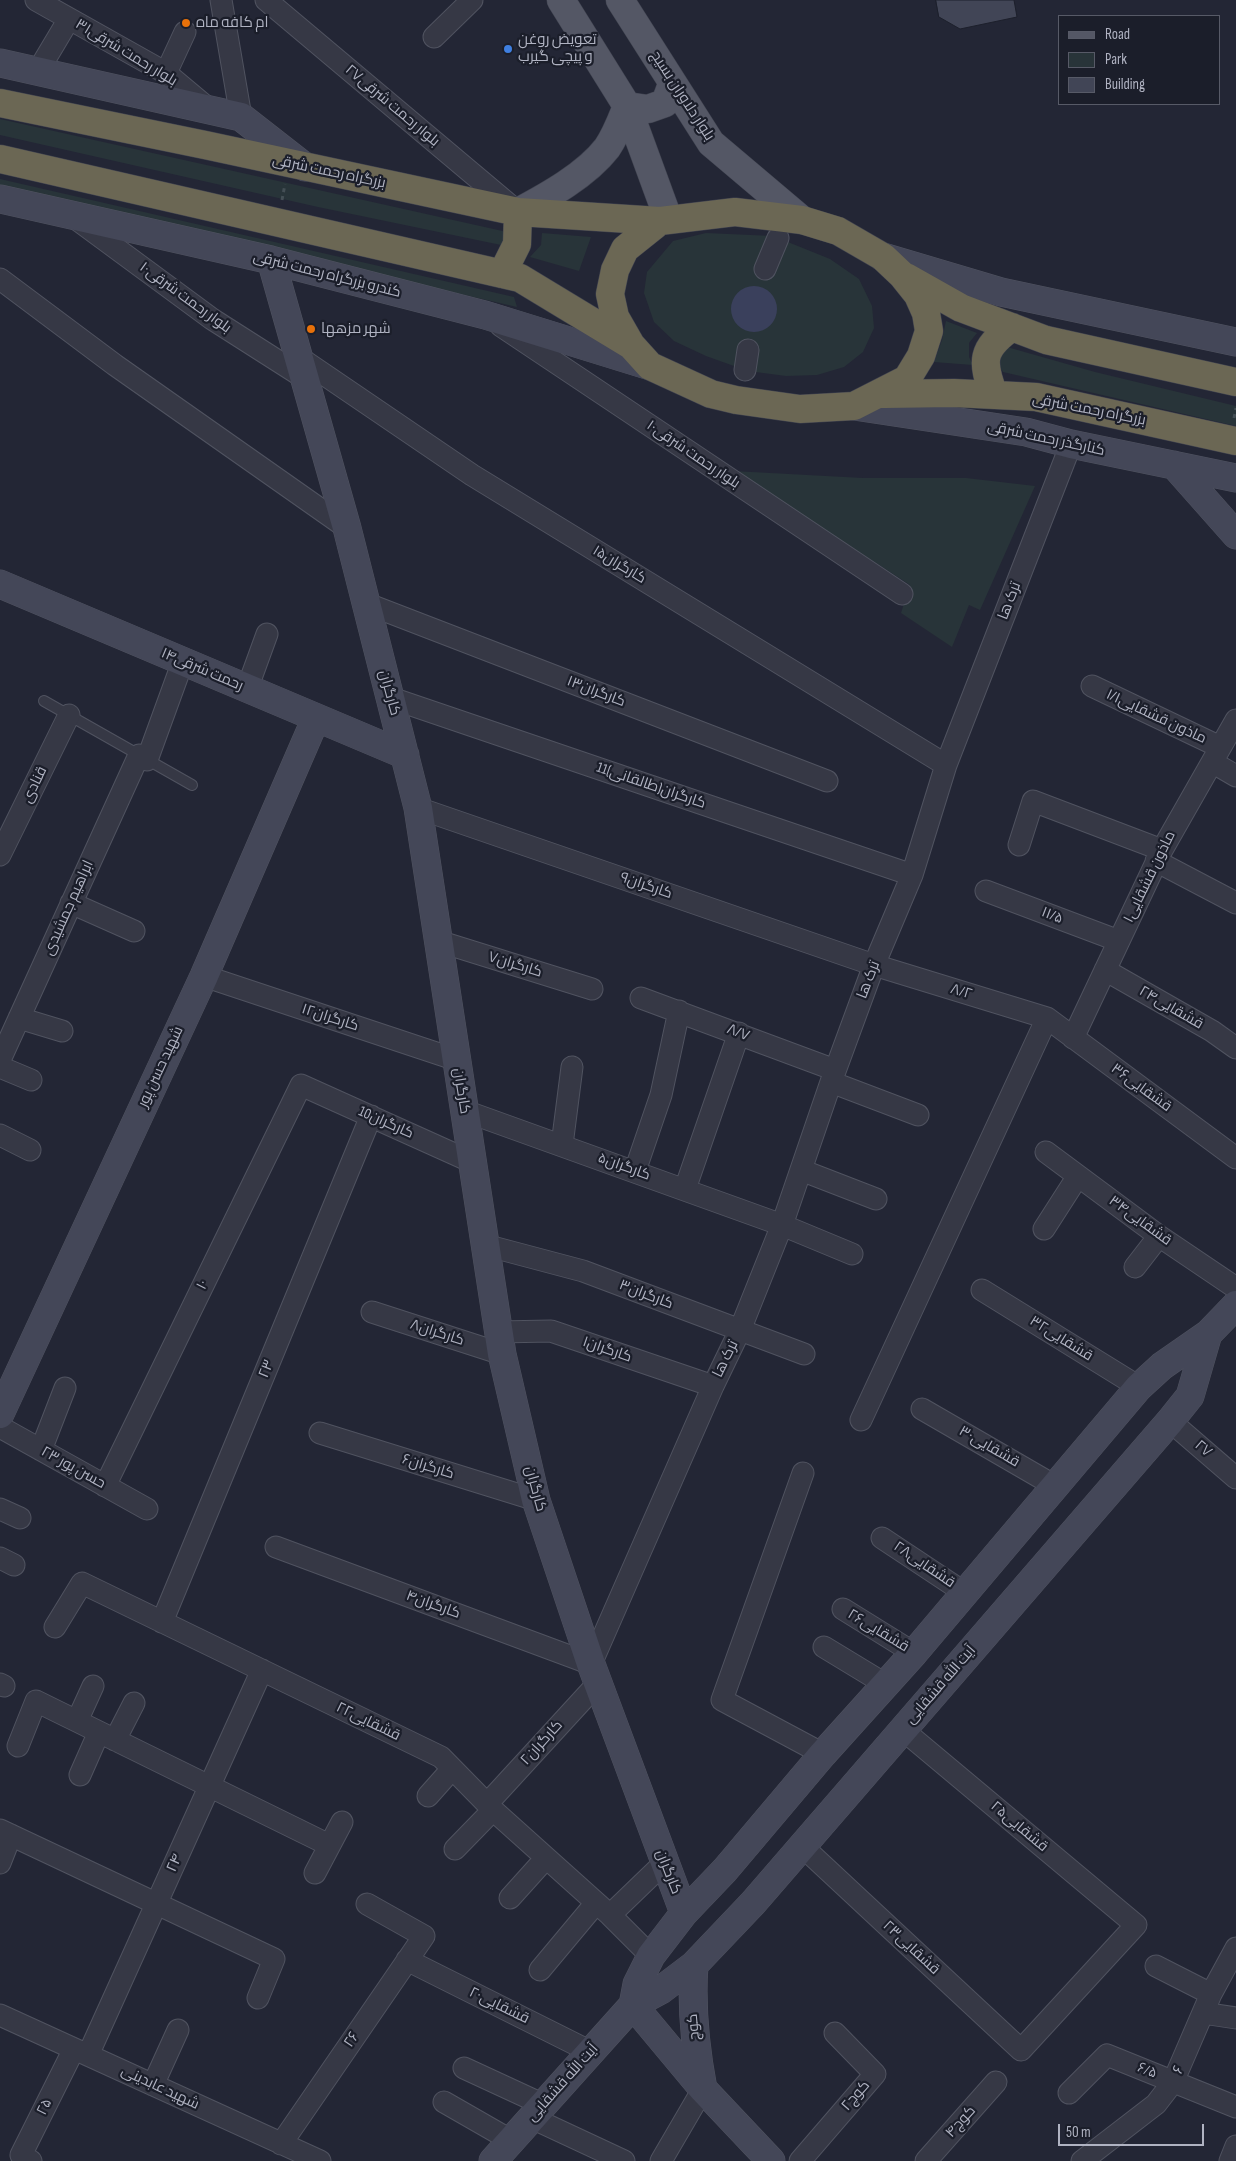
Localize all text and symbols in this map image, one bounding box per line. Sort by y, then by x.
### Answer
place label: ام کافه ماه [196,14,269,32]
legend [1058,15,1221,105]
street label: بلوار رحمت شرقی۳۱ [72,16,180,90]
marker: ام کافه ماه [180,17,192,29]
text: Road [1105,25,1130,44]
place label: تعویض روغن و پیچی گیرب [518,31,596,66]
marker: تعویض روغن و پیچی گیرب [502,43,514,55]
street label: بلوار دلاوران بسیج [646,48,718,144]
text: Park [1105,50,1127,69]
street label: بلوار رحمت شرقی۲۷ [341,61,443,151]
text: Building [1105,75,1145,94]
street label: بزرگراه رحمت شرقی [271,151,387,193]
street label: کندرو بزرگراه رحمت شرقی [251,248,403,302]
street label: بلوار رحمت شرقی۱۰ [136,259,234,337]
place label: شهر مزهها [321,320,391,338]
marker: شهر مزهها [305,323,317,335]
street label: بزرگراه رحمت شرقی [1031,390,1147,430]
street label: ۱۰بلوار رحمت شرقی [643,417,743,493]
street label: کنارگذر رحمت شرقی [986,418,1106,460]
street label: ۱۵کارگران [589,542,649,588]
street label: ترک ها [995,580,1025,622]
street label: ۱۴رحمت شرقی [158,645,246,695]
street label: کارگران [374,668,404,718]
street label: کارگران۱۳ [564,673,628,711]
street label: ماذون قشقایی۱/۱ [1103,686,1209,748]
street label: 11کارگران(طالقانی) [594,759,708,813]
street label: قنادی [18,764,52,806]
street label: ماذون قشقایی۱ [1120,828,1180,926]
street label: ابراهیم جمشیدی [40,858,98,958]
street label: کارگران۹ [617,869,675,903]
street label: ۱۱/۵ [1039,904,1065,928]
street label: کارگران۷ [486,948,544,982]
street label: ترک ها [854,959,884,1001]
street label: ۸/۲ [948,980,974,1004]
street label: قشقایی۲۴ [1136,982,1206,1034]
street label: ۱۲کارگران [299,1000,361,1036]
street label: ۸/۷ [724,1020,752,1046]
street label: شهید حسن پور [134,1024,188,1110]
street label: قشقایی۳۶ [1107,1060,1175,1116]
street label: کارگران [448,1067,474,1115]
street label: 10کارگران [356,1103,416,1143]
street label: کارگران۵ [595,1149,653,1185]
street label: قشقایی۳۴ [1105,1192,1175,1250]
street label: کارگران۳ [616,1276,676,1314]
street label: ۱۰ [193,1277,213,1293]
street label: قشقایی۳۲ [1026,1312,1096,1366]
street label: کارگران۸ [408,1316,466,1350]
street label: ۱کارگران [580,1333,634,1367]
street label: ترک ها [709,1338,743,1380]
street label: ۲۳ [255,1357,279,1381]
street label: قشقایی۳۰ [955,1422,1023,1472]
street label: ۲۷ [1191,1437,1215,1461]
street label: ۲۳ حسن پور [38,1443,108,1493]
street label: ۶کارگران [400,1451,456,1483]
street label: کارگران [520,1464,550,1514]
street label: قشقایی۲۸ [890,1538,958,1592]
street label: کارگران۴ [403,1587,463,1623]
street label: قشقایی۲۶ [844,1606,912,1656]
street label: آیت الله قشقایی [902,1642,980,1728]
street label: ۲۲قشقایی [333,1699,403,1745]
street label: کارگران۲ [517,1717,567,1769]
street label: قشقایی۲۵ [987,1798,1051,1856]
street label: کارگران [651,1847,685,1897]
street label: ۲۴ [163,1851,187,1875]
street label: قشقایی۲۳ [879,1917,943,1979]
street label: ۲۰قشقایی [466,1984,532,2028]
street label: کوچ [684,2013,704,2041]
street label: ۲۶ [340,2029,364,2051]
street label: آیت الله قشقایی [523,2040,603,2126]
street label: ۶/۵ [1134,2059,1160,2083]
street label: شهید عابدینی [118,2062,202,2114]
street label: ۶ [1169,2063,1189,2077]
street label: کوچ۲ [838,2077,874,2115]
street label: ۲۵ [33,2096,57,2118]
street label: کوچ۴ [942,2102,980,2142]
scale bar [1061,2114,1207,2146]
text: 50 m [1066,2123,1091,2142]

